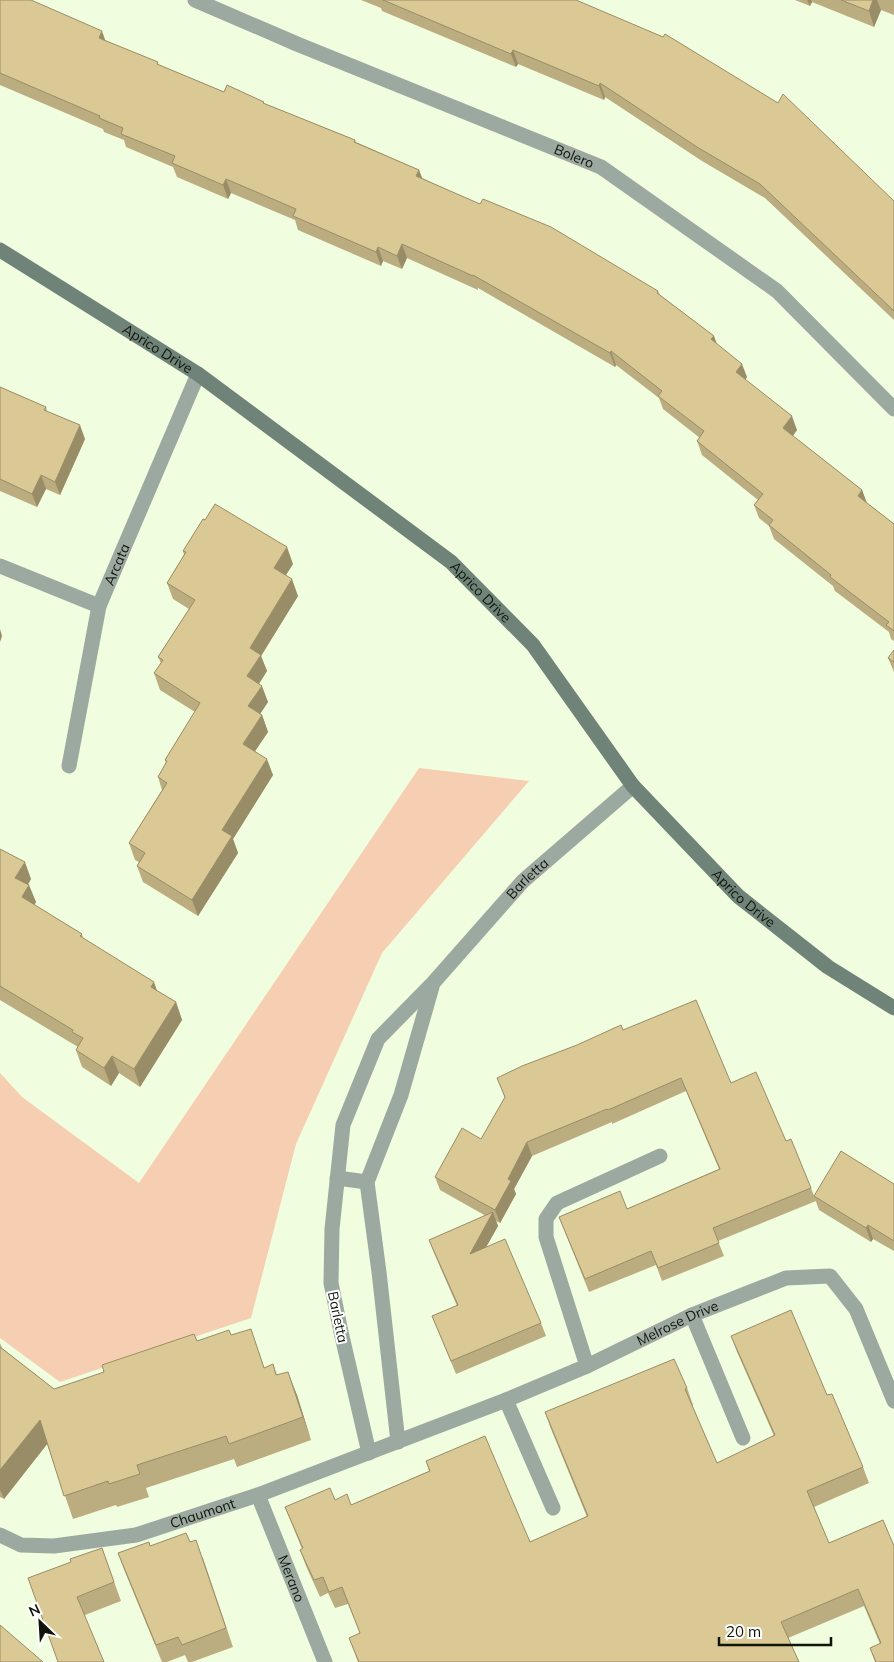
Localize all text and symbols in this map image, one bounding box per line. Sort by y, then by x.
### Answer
street label: Bolero [551,140,597,172]
street label: Aprico Drive [119,320,196,377]
street label: Arcata [100,541,134,588]
street label: Aprico Drive [446,557,515,627]
street label: Barletta [502,854,552,903]
street label: Aprico Drive [708,865,779,931]
street label: Barletta [324,1290,352,1344]
street label: Melrose Drive [634,1297,721,1350]
street label: Chaumont [168,1494,238,1532]
street label: Merano [274,1552,309,1605]
north arrow [15,1597,65,1647]
text: N [26,1600,43,1621]
scale bar [719,1614,832,1646]
text: 20 m [726,1622,761,1641]

